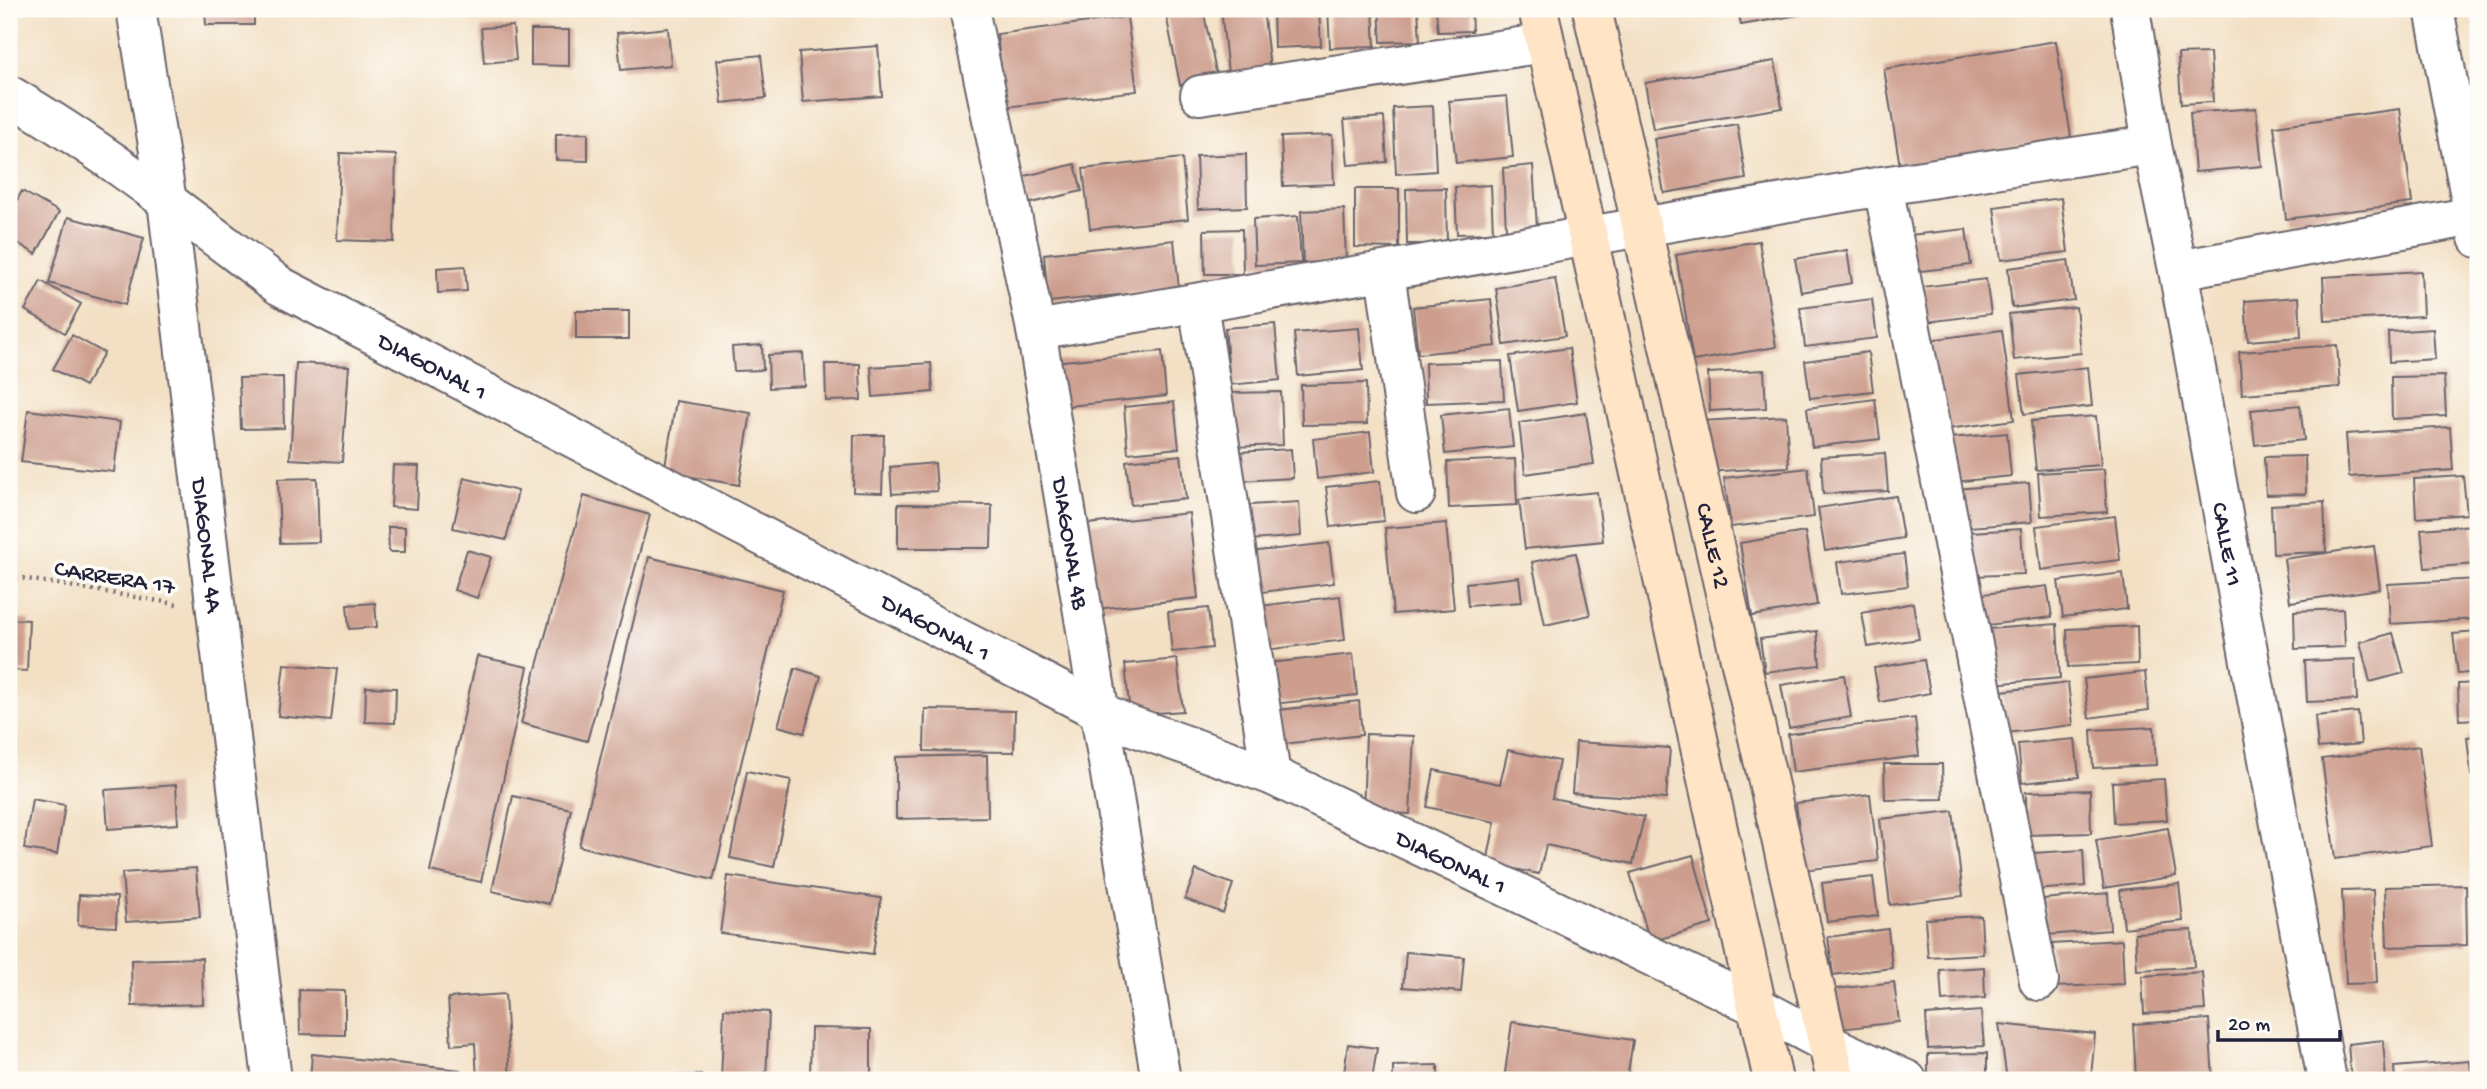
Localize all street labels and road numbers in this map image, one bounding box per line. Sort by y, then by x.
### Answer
street label: DIAGONAL 1 [370,327,491,409]
street label: DIAGONAL 4B [1042,474,1093,612]
street label: DIAGONAL 4A [182,475,227,616]
street label: CALLE 12 [1687,500,1735,592]
street label: CALLE 11 [2203,500,2247,589]
street label: CARRERA 17 [52,556,177,603]
street label: DIAGONAL 1 [873,588,994,670]
street label: DIAGONAL 1 [1388,825,1510,903]

